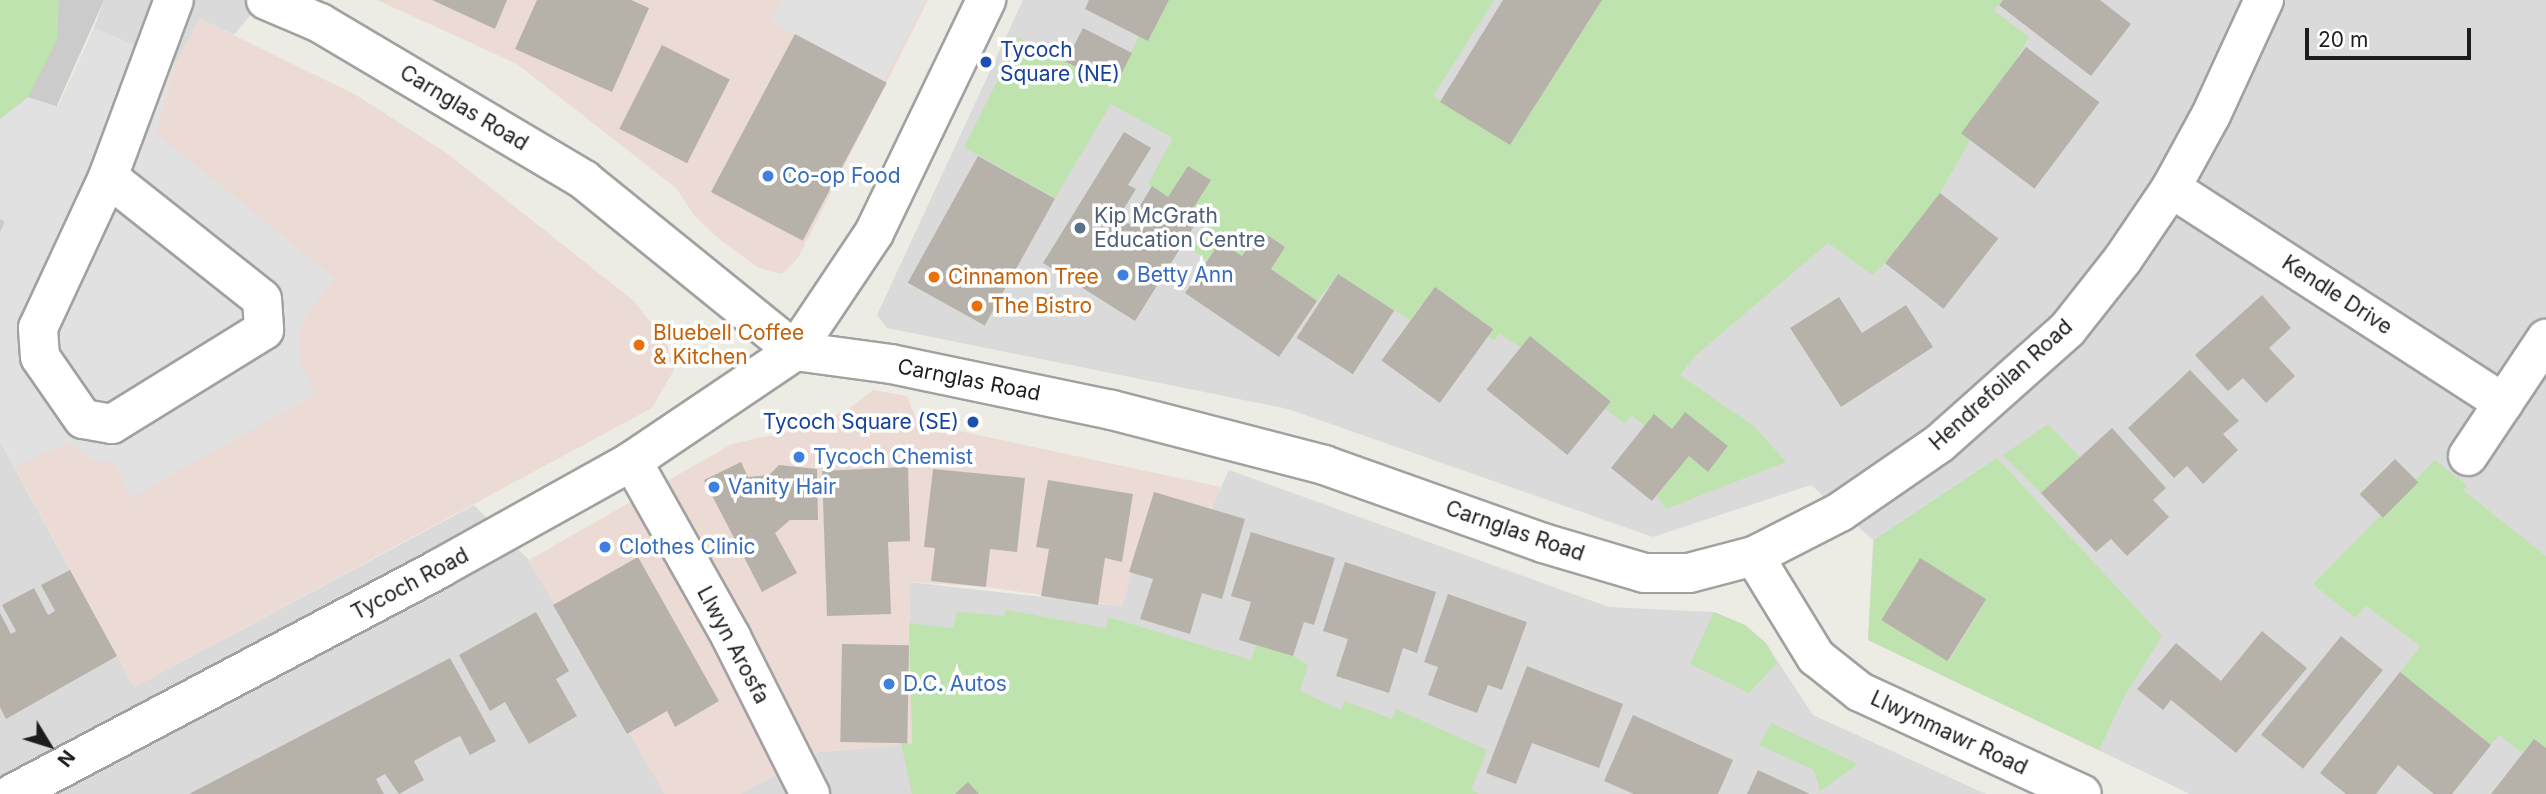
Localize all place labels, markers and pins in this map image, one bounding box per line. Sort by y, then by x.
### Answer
place label: Tycoch Square (NE) [1000,37,1120,87]
marker: Tycoch Square (NE) [978,54,994,70]
place label: Co-op Food [782,163,901,189]
marker: Co-op Food [760,168,776,184]
place label: Kip McGrath Education Centre [1094,203,1265,253]
marker: Kip McGrath Education Centre [1072,220,1088,236]
place label: Betty Ann [1137,262,1234,288]
place label: Cinnamon Tree [948,264,1099,290]
marker: Betty Ann [1115,267,1131,283]
marker: Cinnamon Tree [926,269,942,285]
place label: The Bistro [991,293,1092,319]
marker: The Bistro [969,298,985,314]
place label: Bluebell Coffee & Kitchen [653,320,804,370]
marker: Bluebell Coffee & Kitchen [631,337,647,353]
place label: Tycoch Square (SE) [763,409,959,435]
marker: Tycoch Square (SE) [965,414,981,430]
place label: Tycoch Chemist [813,444,973,470]
marker: Tycoch Chemist [791,449,807,465]
place label: Vanity Hair [728,474,836,500]
marker: Vanity Hair [706,479,722,495]
place label: Clothes Clinic [619,534,756,560]
marker: Clothes Clinic [597,539,613,555]
place label: D.C. Autos [903,671,1007,697]
marker: D.C. Autos [881,676,897,692]

